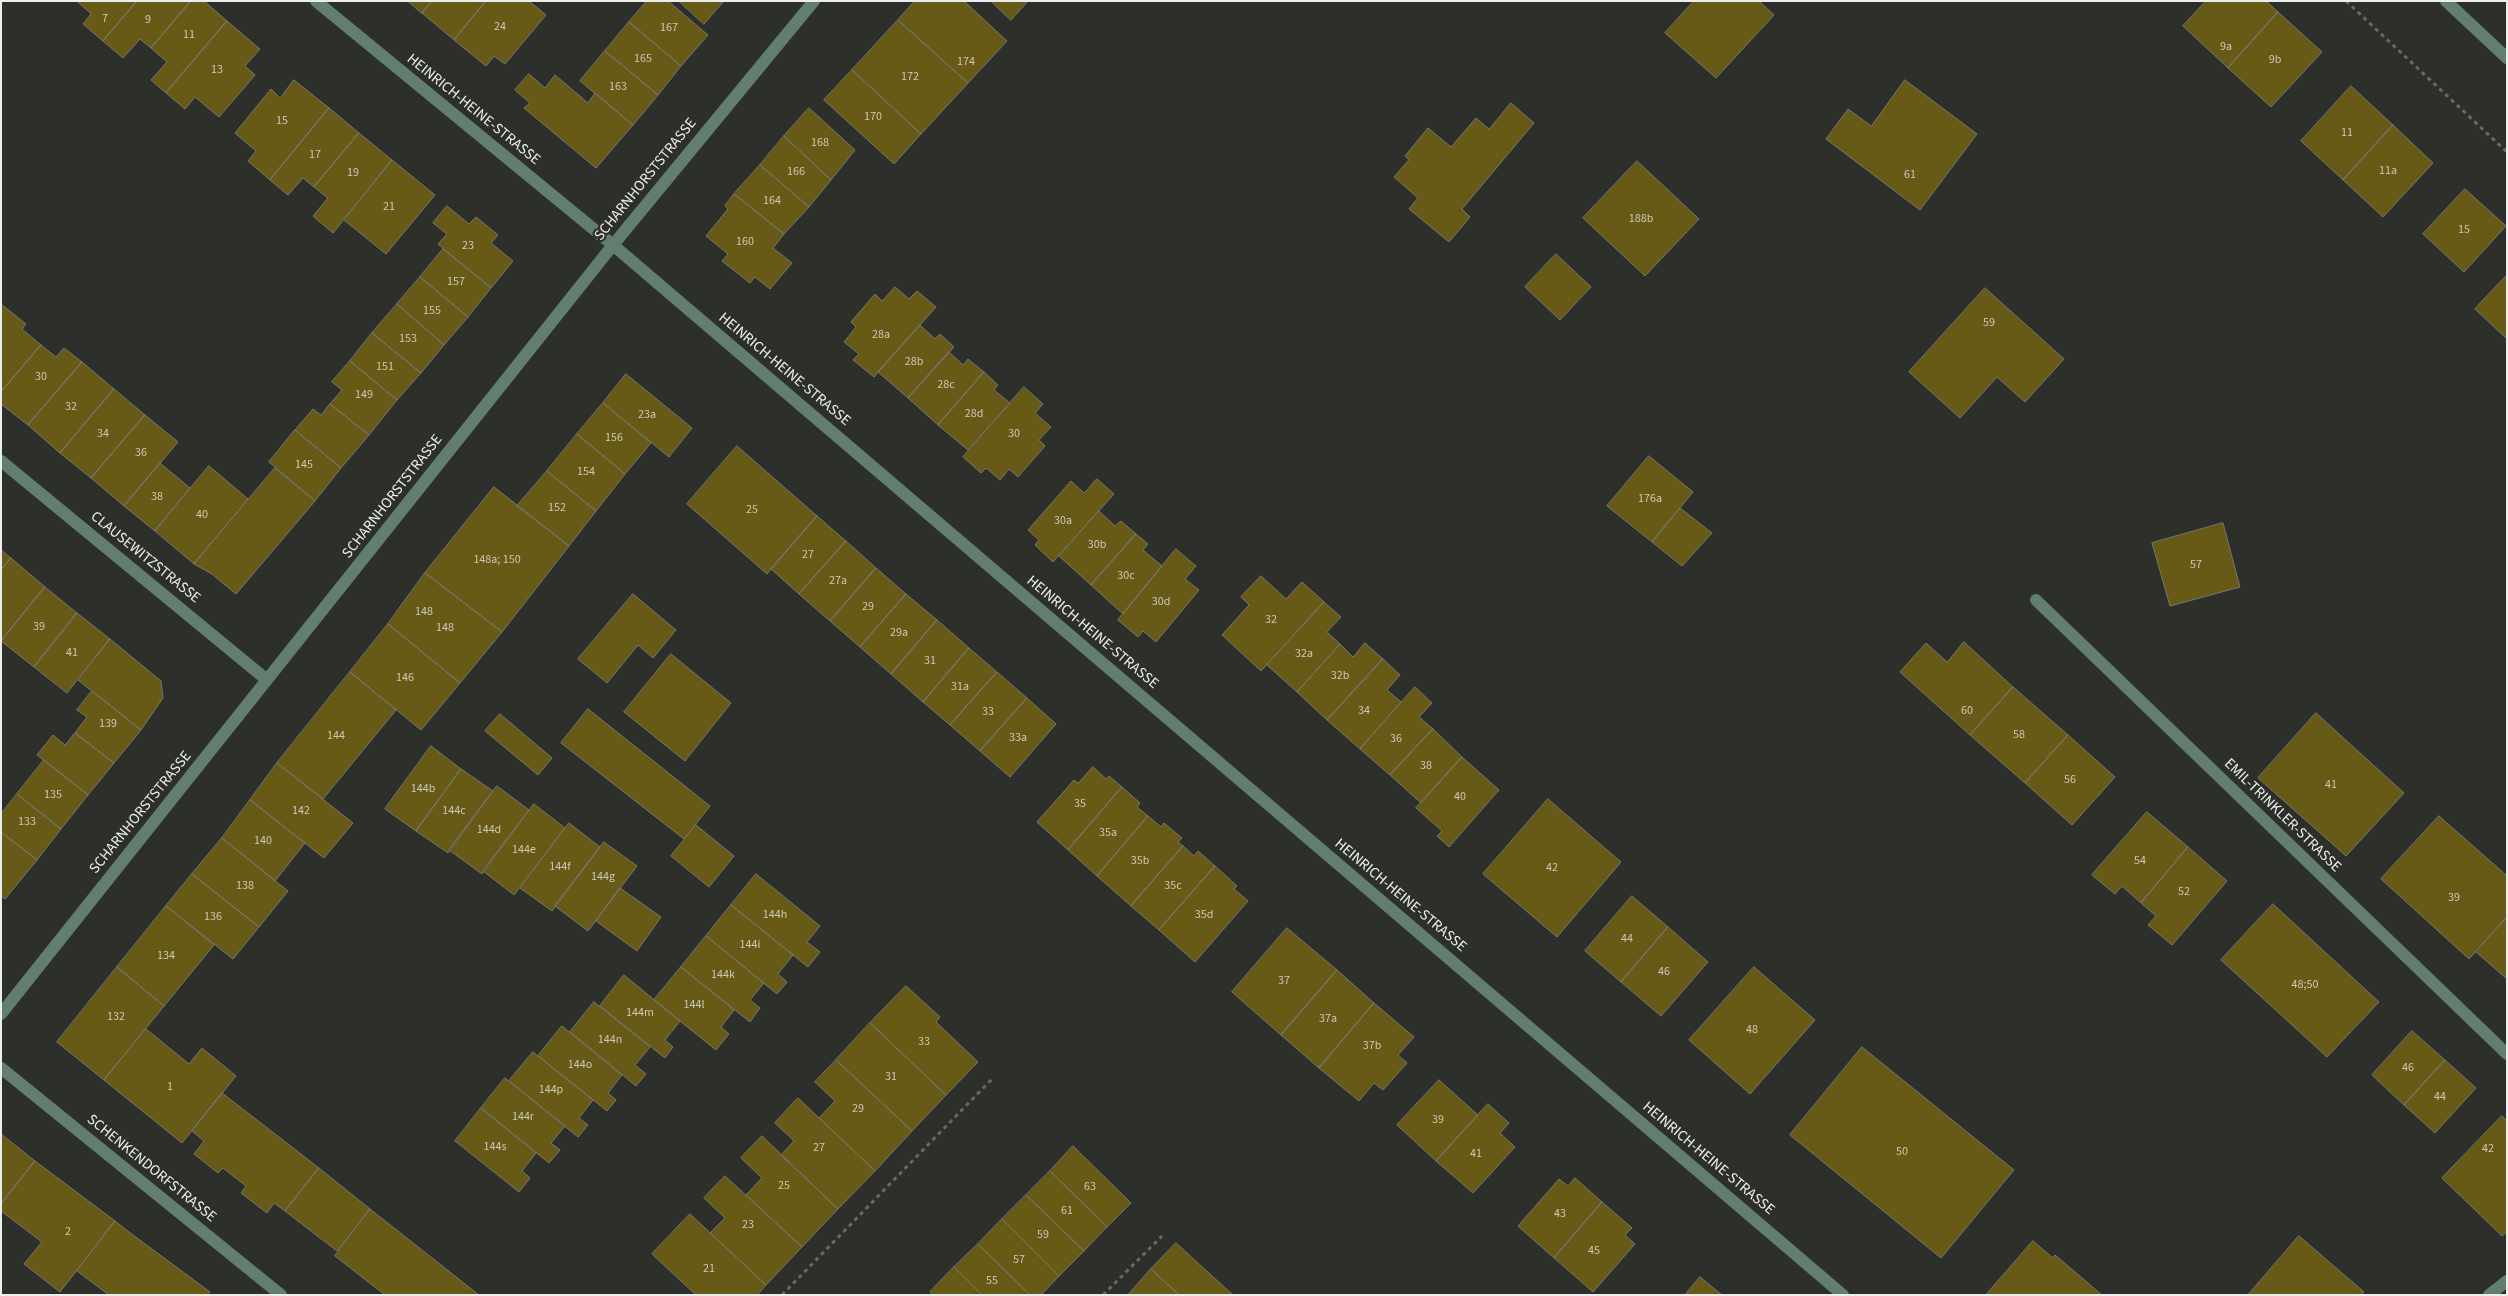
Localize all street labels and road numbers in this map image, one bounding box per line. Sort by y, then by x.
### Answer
street label: HEINRICH-HEINE-STRASSE [403,51,543,169]
street label: SCHARNHORSTSTRASSE [591,115,701,245]
street label: HEINRICH-HEINE-STRASSE [714,310,854,430]
street label: SCHARNHORSTSTRASSE [339,432,447,562]
street label: CLAUSEWITZSTRASSE [87,508,203,608]
street label: HEINRICH-HEINE-STRASSE [1022,573,1162,693]
street label: SCHARNHORSTSTRASSE [86,748,196,878]
street label: EMIL-TRINKLER-STRASSE [2220,755,2344,877]
street label: HEINRICH-HEINE-STRASSE [1330,836,1470,956]
street label: HEINRICH-HEINE-STRASSE [1638,1099,1778,1219]
street label: SCHENKENDORFSTRASSE [83,1111,219,1227]

